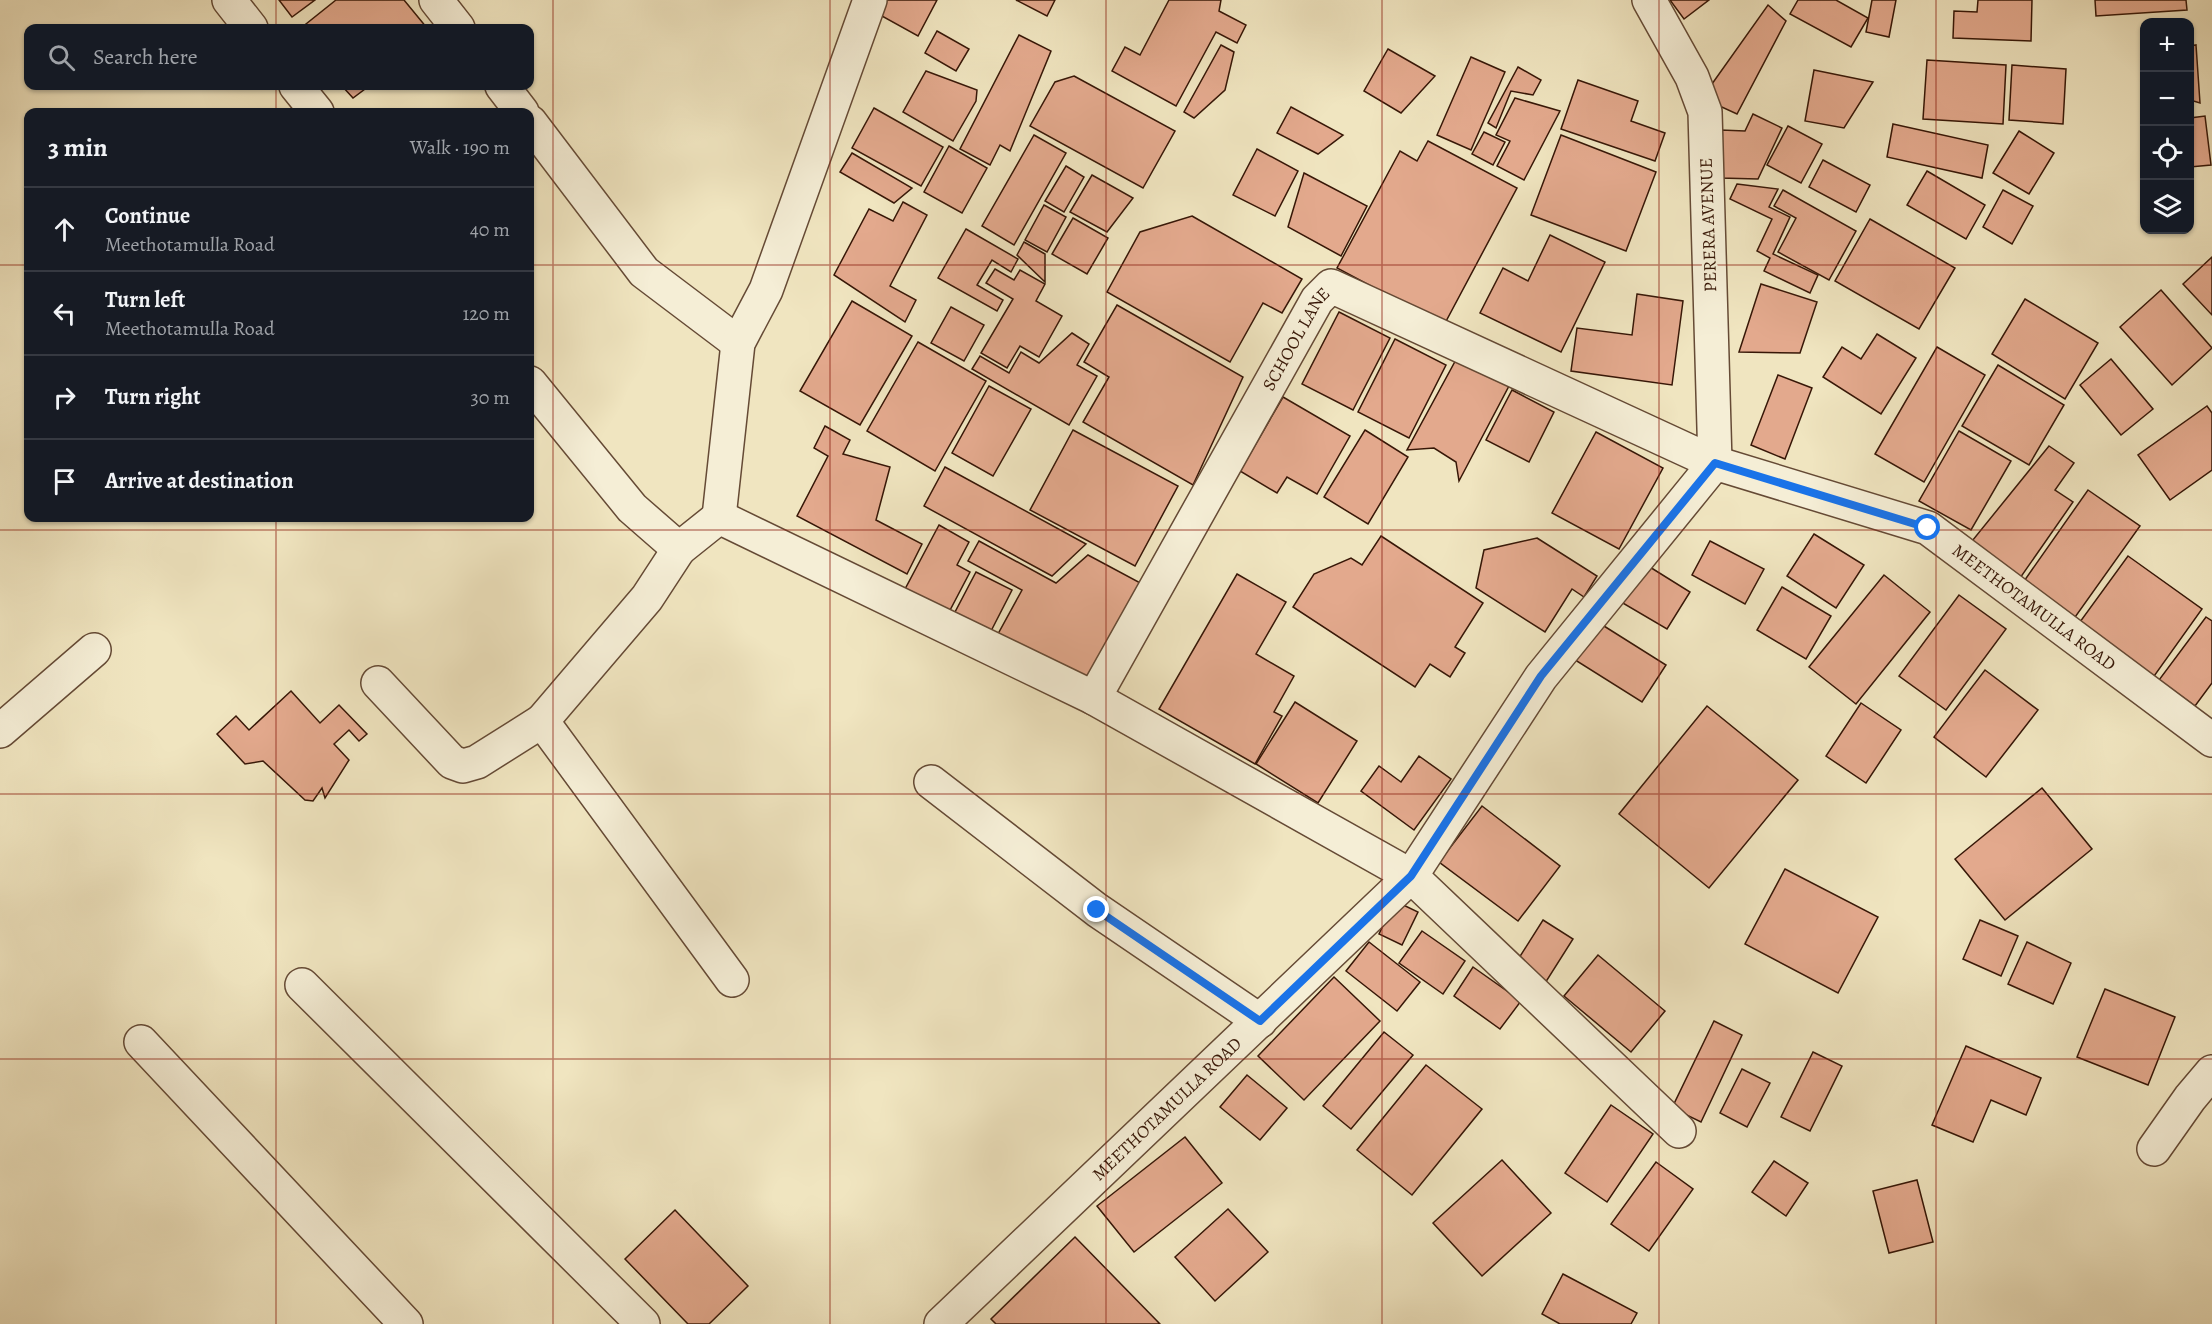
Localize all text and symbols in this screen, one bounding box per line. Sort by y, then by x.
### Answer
map controls [2140,18,2194,234]
button: + [2140,18,2194,72]
search box [24,24,534,90]
icon: search [45,41,78,74]
text: Search here [93,42,198,72]
button: − [2140,72,2194,126]
button: locate [2140,126,2194,180]
text: 3 min [48,130,108,165]
text: Walk · 190 m [410,134,510,161]
street label: PERERA AVENUE [1694,157,1722,293]
button: layers [2140,180,2194,234]
text: Continue [105,201,190,231]
icon: ahead [48,213,81,246]
text: 40 m [470,216,510,243]
text: Meethotamulla Road [105,231,275,258]
street label: SCHOOL LANE [1257,282,1335,395]
text: Turn left [105,285,185,315]
icon: left [48,297,81,330]
text: 120 m [462,300,510,327]
text: Meethotamulla Road [105,315,275,342]
icon: right [48,381,81,414]
text: Turn right [105,382,201,412]
text: 30 m [470,384,510,411]
icon: arrive [48,465,81,498]
text: Arrive at destination [105,466,294,496]
route start [1914,514,1940,540]
street label: MEETHOTAMULLA ROAD [1948,538,2121,676]
route end [1083,896,1109,922]
street label: MEETHOTAMULLA ROAD [1087,1032,1247,1186]

